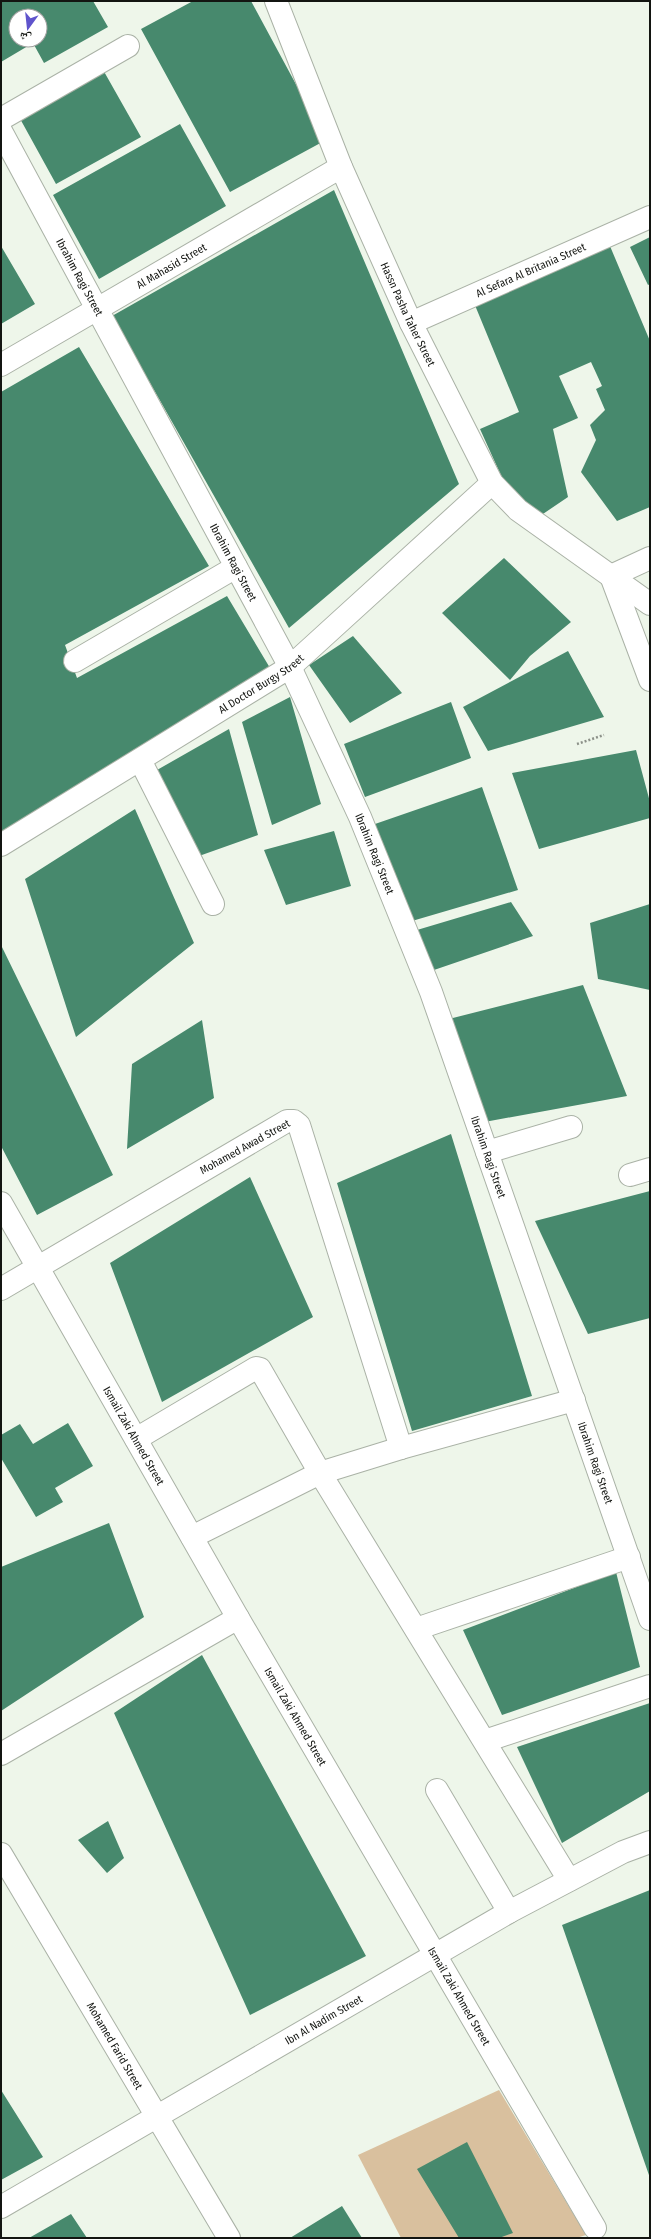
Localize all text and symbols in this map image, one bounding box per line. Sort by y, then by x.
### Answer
north arrow [8,8,48,48]
text: ش [18,28,33,45]
street label: Ibrahim Ragi Street [54,236,106,318]
street label: Al Mahasid Street [134,240,209,291]
street label: Al Sefara Al Britania Street [474,240,588,300]
street label: Hassn Pasha Taher Street [378,260,438,369]
street label: Ibrahim Ragi Street [207,521,260,604]
street label: Al Doctor Burgy Street [216,651,307,716]
street label: Ibrahim Ragi Street [353,811,397,896]
street label: Ibrahim Ragi Street [468,1114,509,1200]
street label: Mohamed Awad Street [198,1117,293,1177]
street label: Ismail Zaki Ahmed Street [101,1384,167,1488]
street label: Ibrahim Ragi Street [575,1420,616,1506]
street label: Ismail Zaki Ahmed Street [262,1665,330,1768]
street label: Ismail Zaki Ahmed Street [425,1945,493,2048]
street label: Ibn Al Nadim Street [283,1992,365,2047]
street label: Mohamed Farid Street [84,2000,146,2092]

